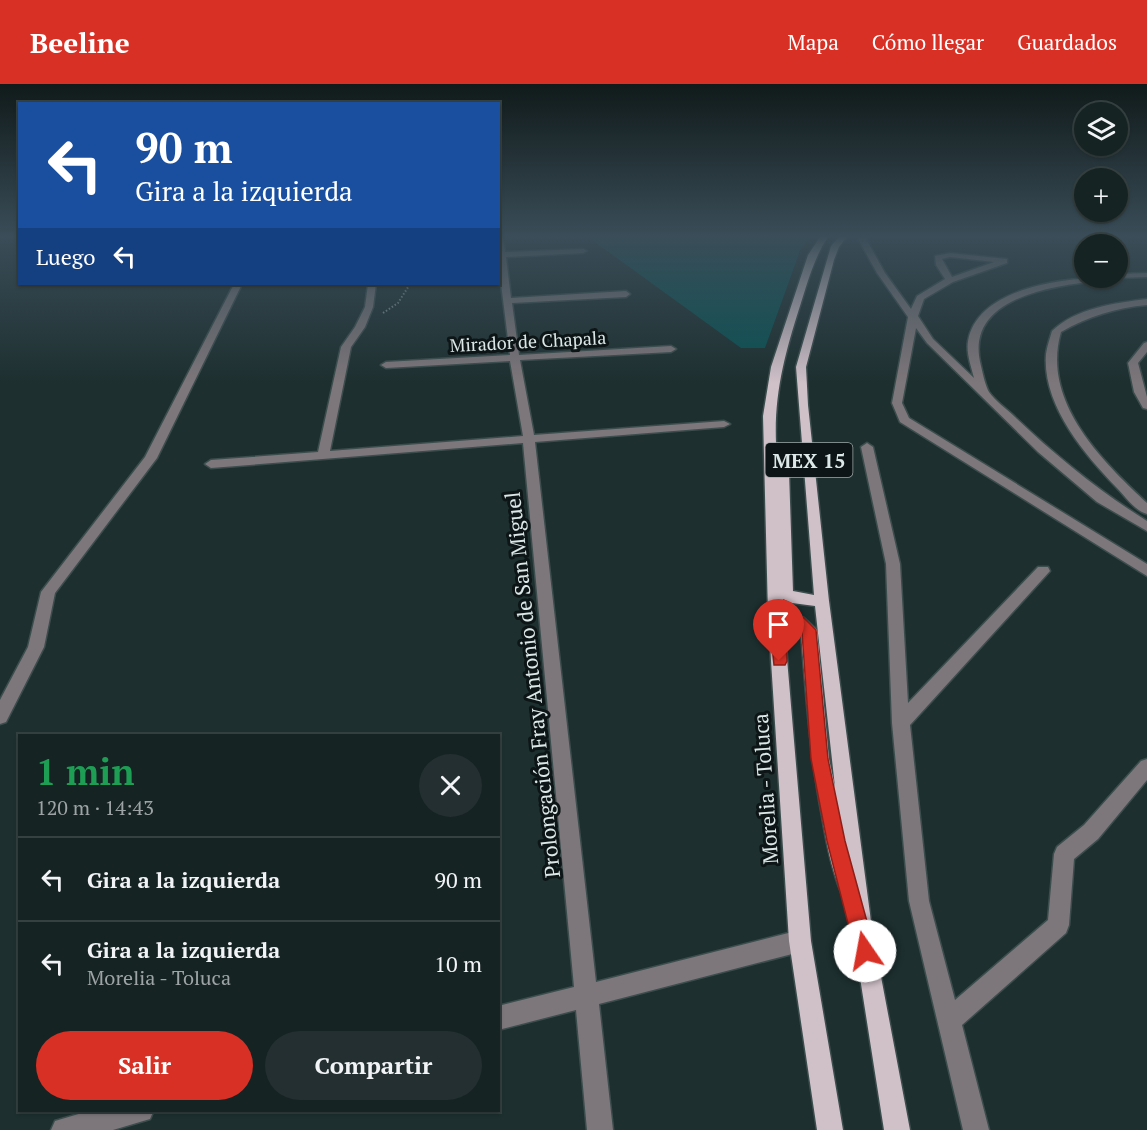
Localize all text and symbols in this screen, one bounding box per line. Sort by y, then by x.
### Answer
text: Beeline [30,24,130,61]
text: Mapa [787,28,839,56]
text: Cómo llegar [872,28,984,56]
text: Guardados [1017,28,1117,56]
map controls [1074,102,1128,288]
button: layers [1074,102,1128,156]
text: 90 m [135,119,233,175]
icon: left [36,126,114,204]
button: + [1074,168,1128,222]
text: Gira a la izquierda [135,173,353,209]
button: − [1074,234,1128,288]
icon: left [108,240,141,273]
text: Luego [36,242,96,271]
street label: Mirador de Chapala [449,325,607,357]
road number: MEX 15 [766,443,852,477]
street label: Prolongación Fray Antonio de San Miguel [498,491,566,879]
pin [753,599,804,661]
icon: arrive [762,608,795,641]
street label: Morelia - Toluca [746,712,784,865]
text: 1 min [36,748,134,795]
button: close [419,754,482,817]
text: 120 m · 14:43 [36,794,154,821]
icon: left [36,863,69,896]
text: Gira a la izquierda [87,865,280,894]
text: 90 m [434,865,482,894]
position arrow [833,919,897,983]
text: Gira a la izquierda [87,935,280,964]
icon: left [36,947,69,980]
text: 10 m [434,949,482,978]
text: Morelia - Toluca [87,964,231,991]
button: Salir [36,1031,253,1100]
button: Compartir [265,1031,482,1100]

